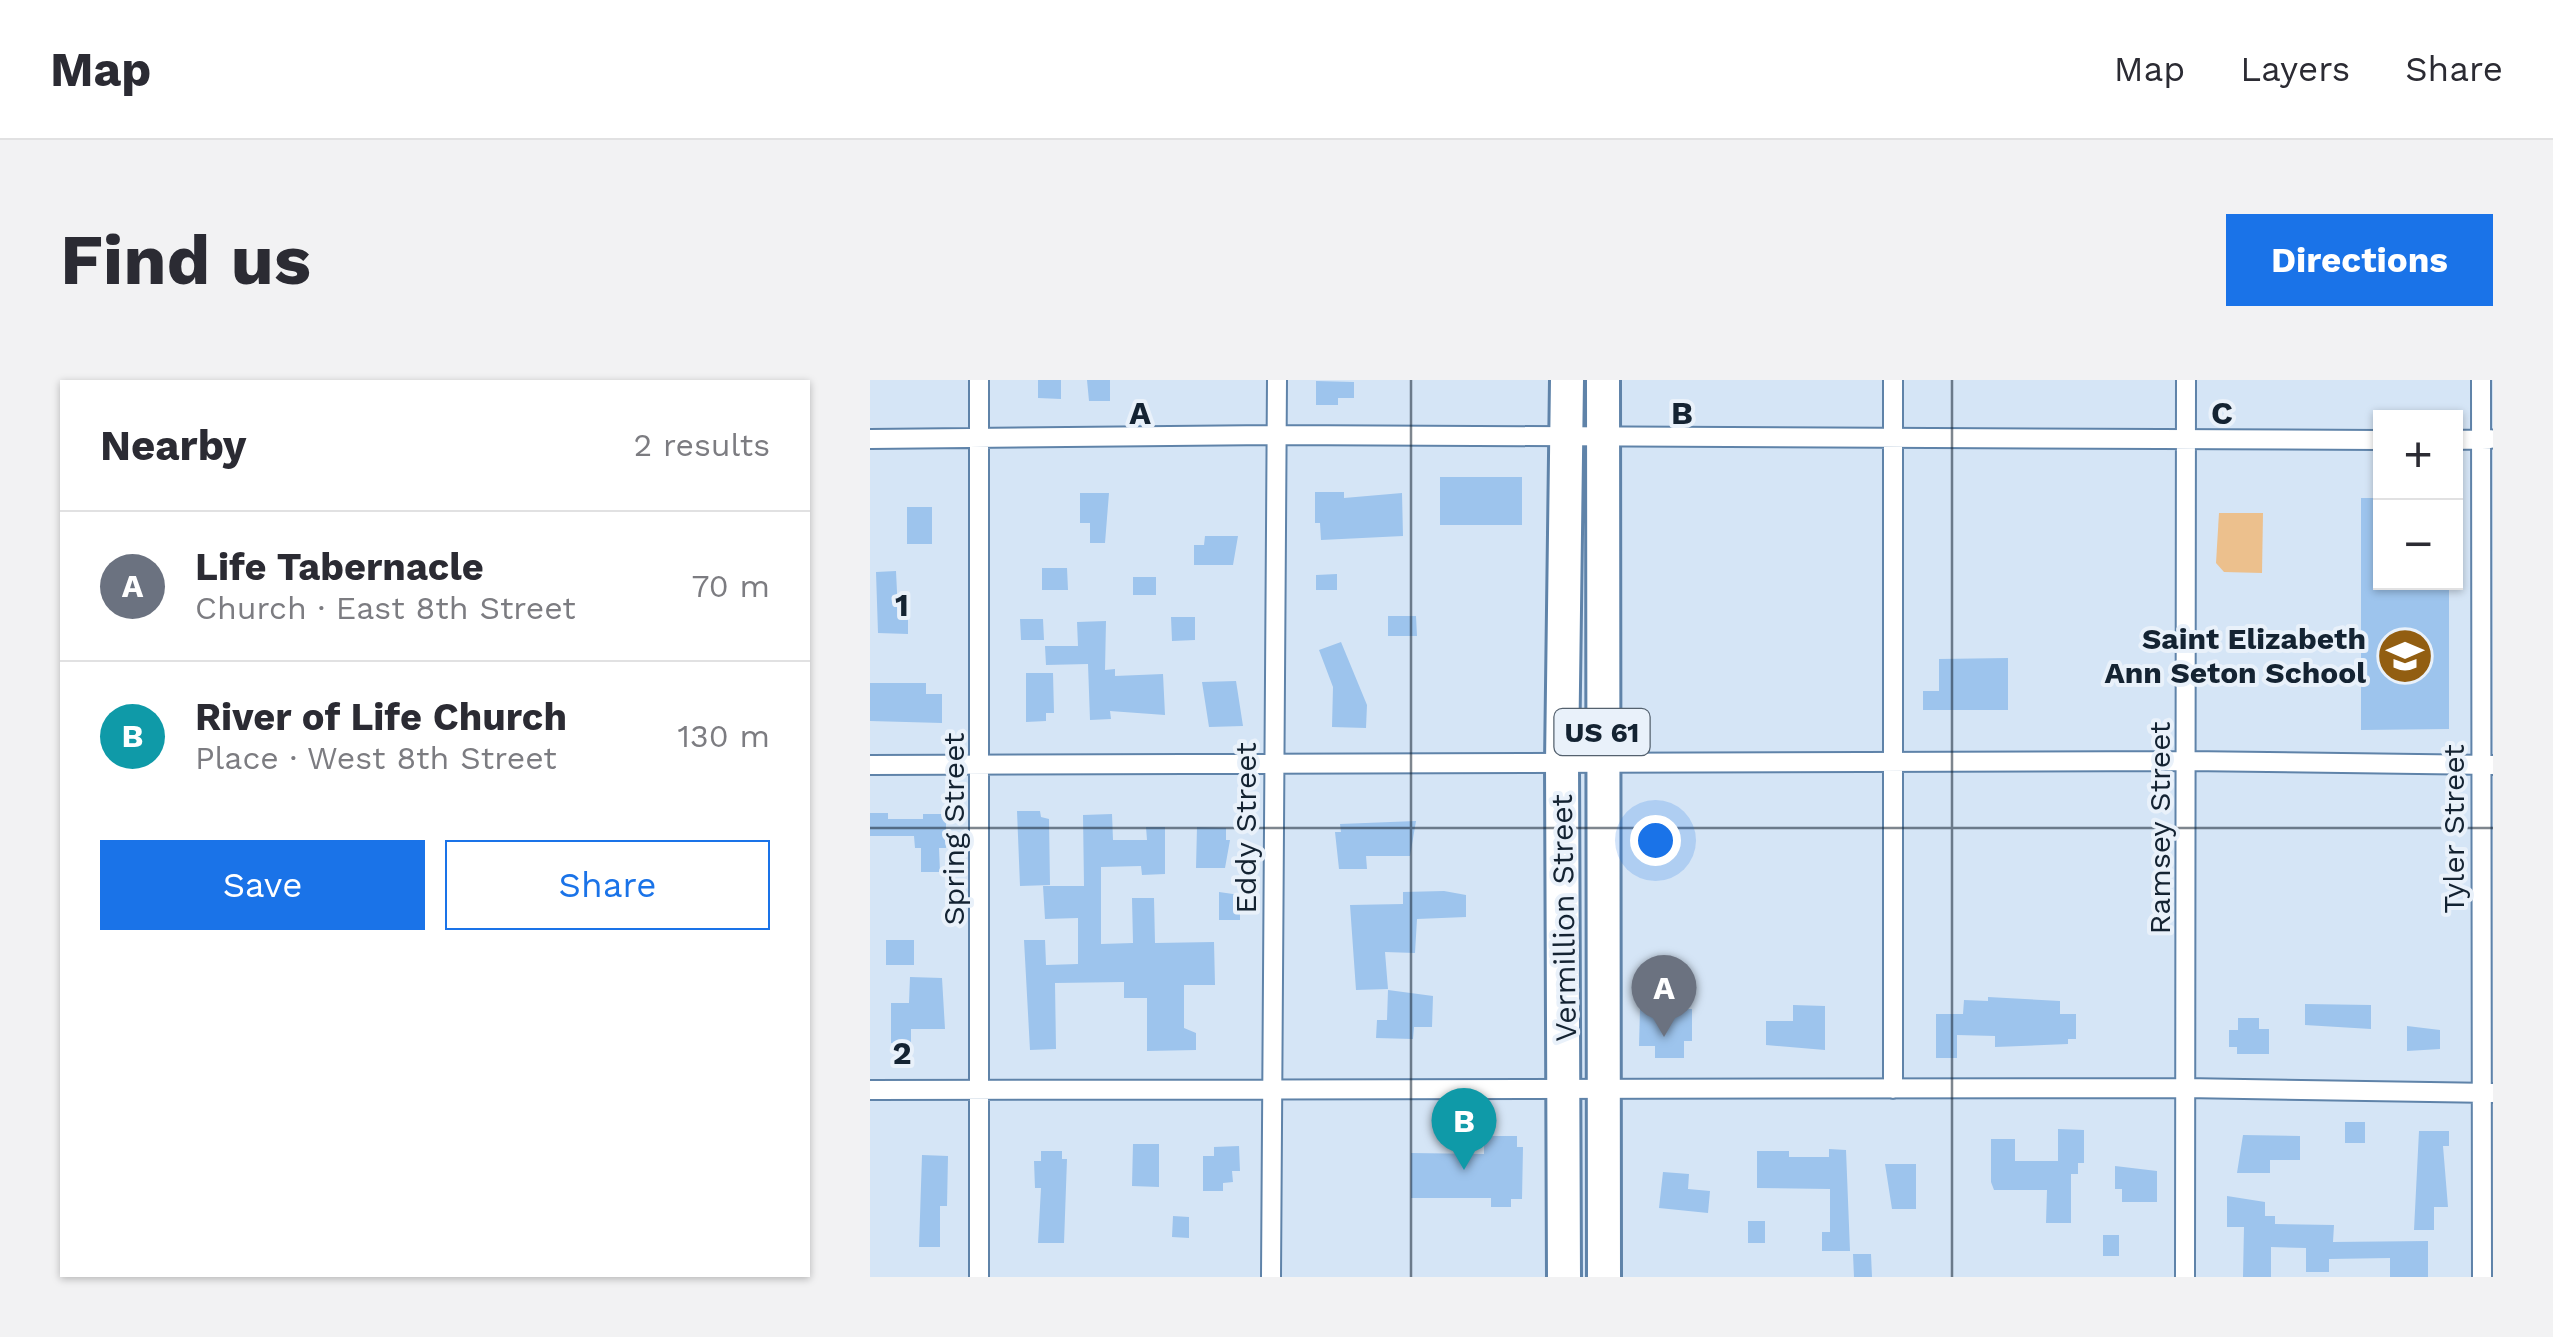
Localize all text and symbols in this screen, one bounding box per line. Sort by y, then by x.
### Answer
text: Map [50,41,151,98]
text: Map [2114,48,2185,90]
text: Layers [2240,48,2350,90]
text: Share [2405,48,2503,90]
button: Directions [2226,214,2493,306]
text: Find us [60,219,311,301]
text: A [1129,394,1151,432]
text: B [1671,394,1693,432]
text: C [2211,394,2233,432]
map controls [2373,410,2463,590]
button: + [2373,410,2463,500]
text: Nearby [100,421,247,470]
text: 2 results [633,426,770,464]
button: − [2373,500,2463,590]
text: Life Tabernacle [195,545,484,589]
text: A [122,567,143,605]
text: 70 m [691,567,770,605]
text: 1 [895,586,909,624]
text: Church · East 8th Street [195,589,576,627]
place label: Saint Elizabeth Ann Seton School [2104,621,2366,690]
school or university icon: Saint Elizabeth Ann Seton School [2375,626,2435,686]
text: River of Life Church [195,695,567,739]
road number: US 61 [1554,709,1650,755]
text: B [122,717,143,755]
text: 130 m [678,717,770,755]
street label: Ramsey Street [2142,721,2177,935]
street label: Spring Street [936,732,971,926]
text: Place · West 8th Street [195,739,557,777]
street label: Eddy Street [1228,742,1263,914]
street label: Tyler Street [2436,744,2471,914]
street label: Vermillion Street [1544,793,1583,1042]
your location [1630,815,1681,866]
button: Save [100,840,425,930]
button: Share [445,840,770,930]
pin: A [1632,954,1696,1037]
text: 2 [892,1034,912,1072]
pin: B [1432,1088,1496,1170]

